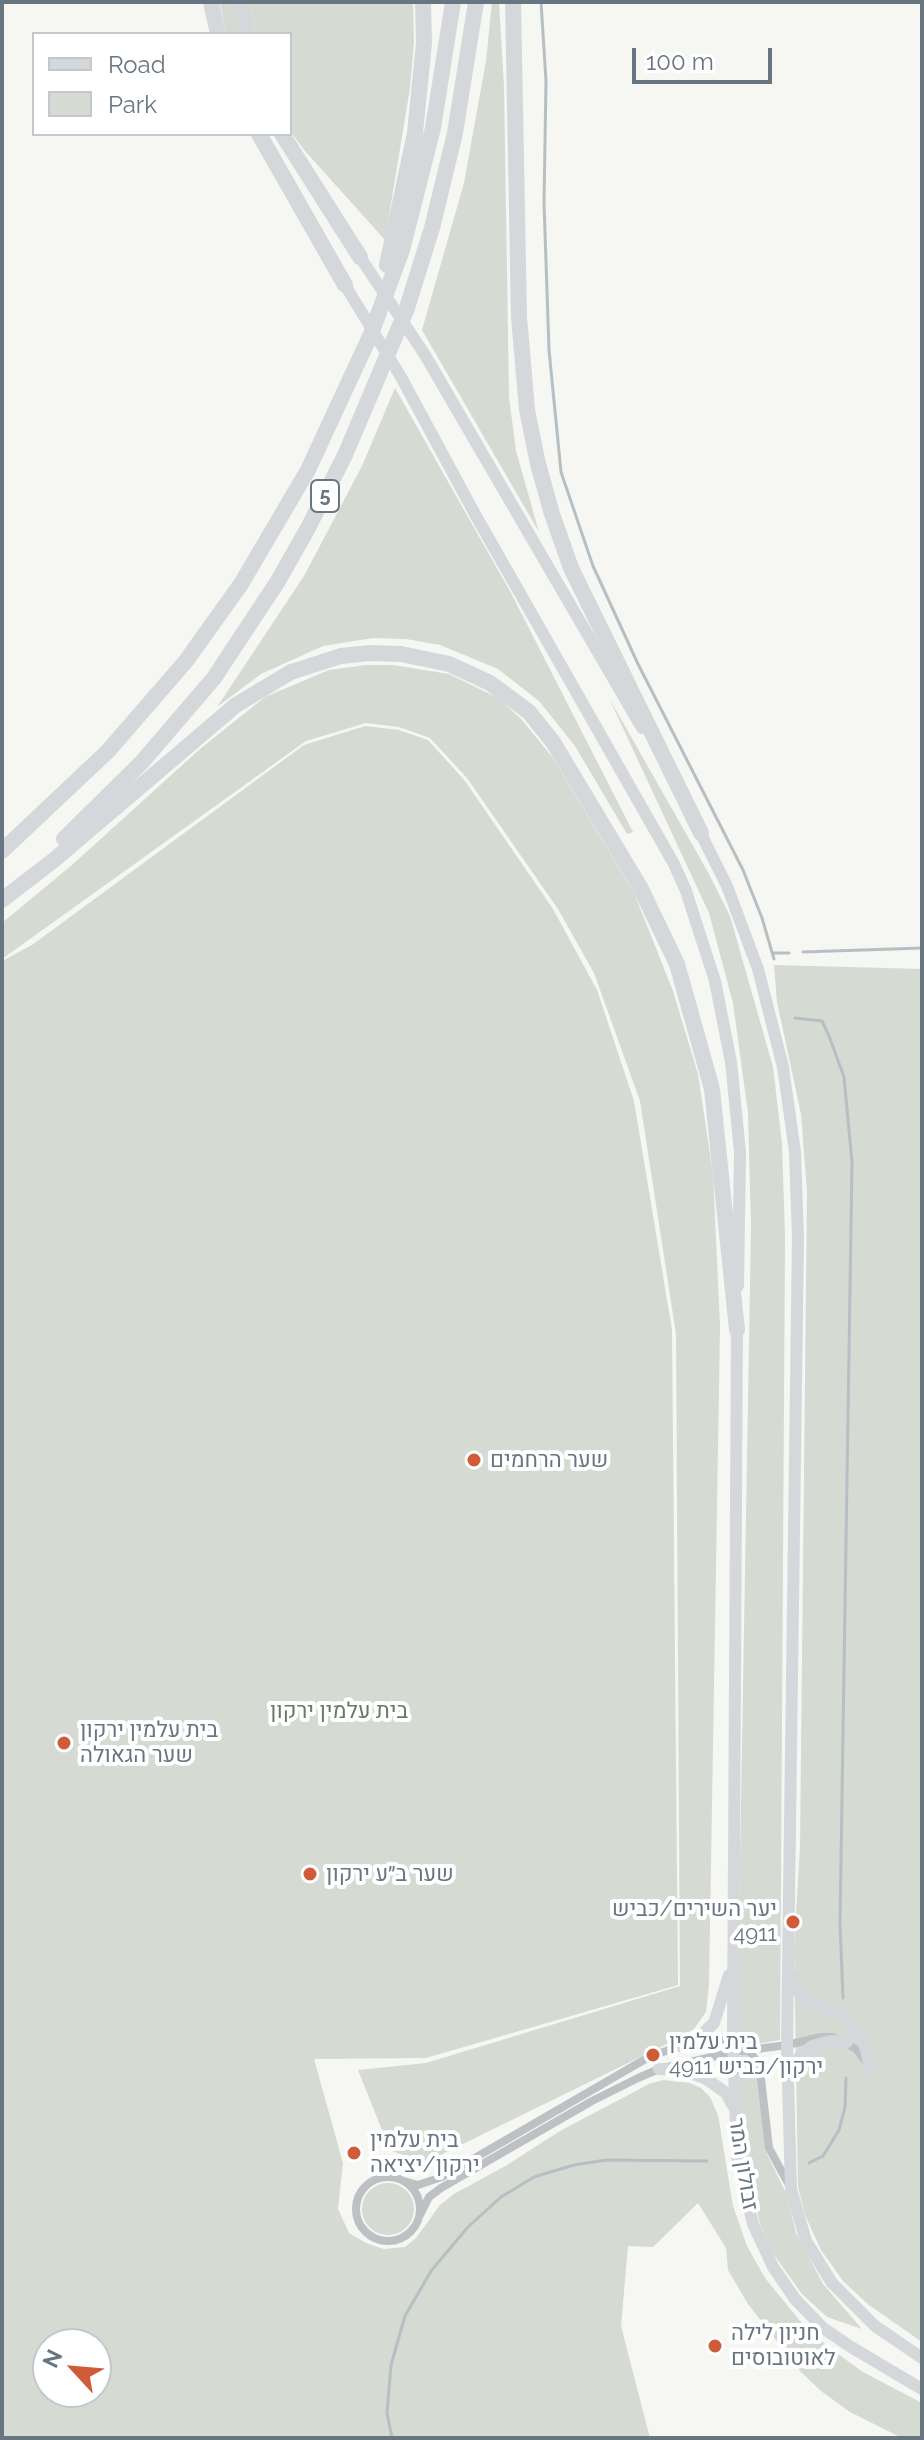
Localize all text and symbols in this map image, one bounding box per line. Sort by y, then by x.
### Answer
legend [32,32,292,136]
scale bar [636,32,776,82]
text: 100 m [646,47,714,76]
text: Road [108,50,166,79]
text: Park [108,90,157,119]
road number: 5 [311,480,339,512]
place label: שער הרחמים [490,1447,608,1473]
marker: שער הרחמים [465,1451,483,1469]
park label: בית עלמין ירקון [270,1698,408,1724]
place label: בית עלמין ירקון שער הגאולה [80,1717,218,1768]
marker: בית עלמין ירקון שער הגאולה [55,1734,73,1752]
place label: שער ב״ע ירקון [326,1861,454,1887]
marker: שער ב״ע ירקון [301,1865,319,1883]
place label: יער השירים/כביש 4911 [612,1896,777,1948]
marker: יער השירים/כביש 4911 [784,1913,802,1931]
place label: בית עלמין ירקון/כביש 4911 [669,2029,823,2080]
marker: בית עלמין ירקון/כביש 4911 [644,2046,662,2064]
street label: זבולון המר [723,2116,763,2212]
place label: בית עלמין ירקון/יציאה [370,2127,480,2178]
marker: בית עלמין ירקון/יציאה [345,2144,363,2162]
place label: חניון לילה לאוטובוסים [731,2320,836,2372]
north arrow [32,2328,112,2408]
marker: חניון לילה לאוטובוסים [706,2337,724,2355]
text: N [37,2345,68,2372]

